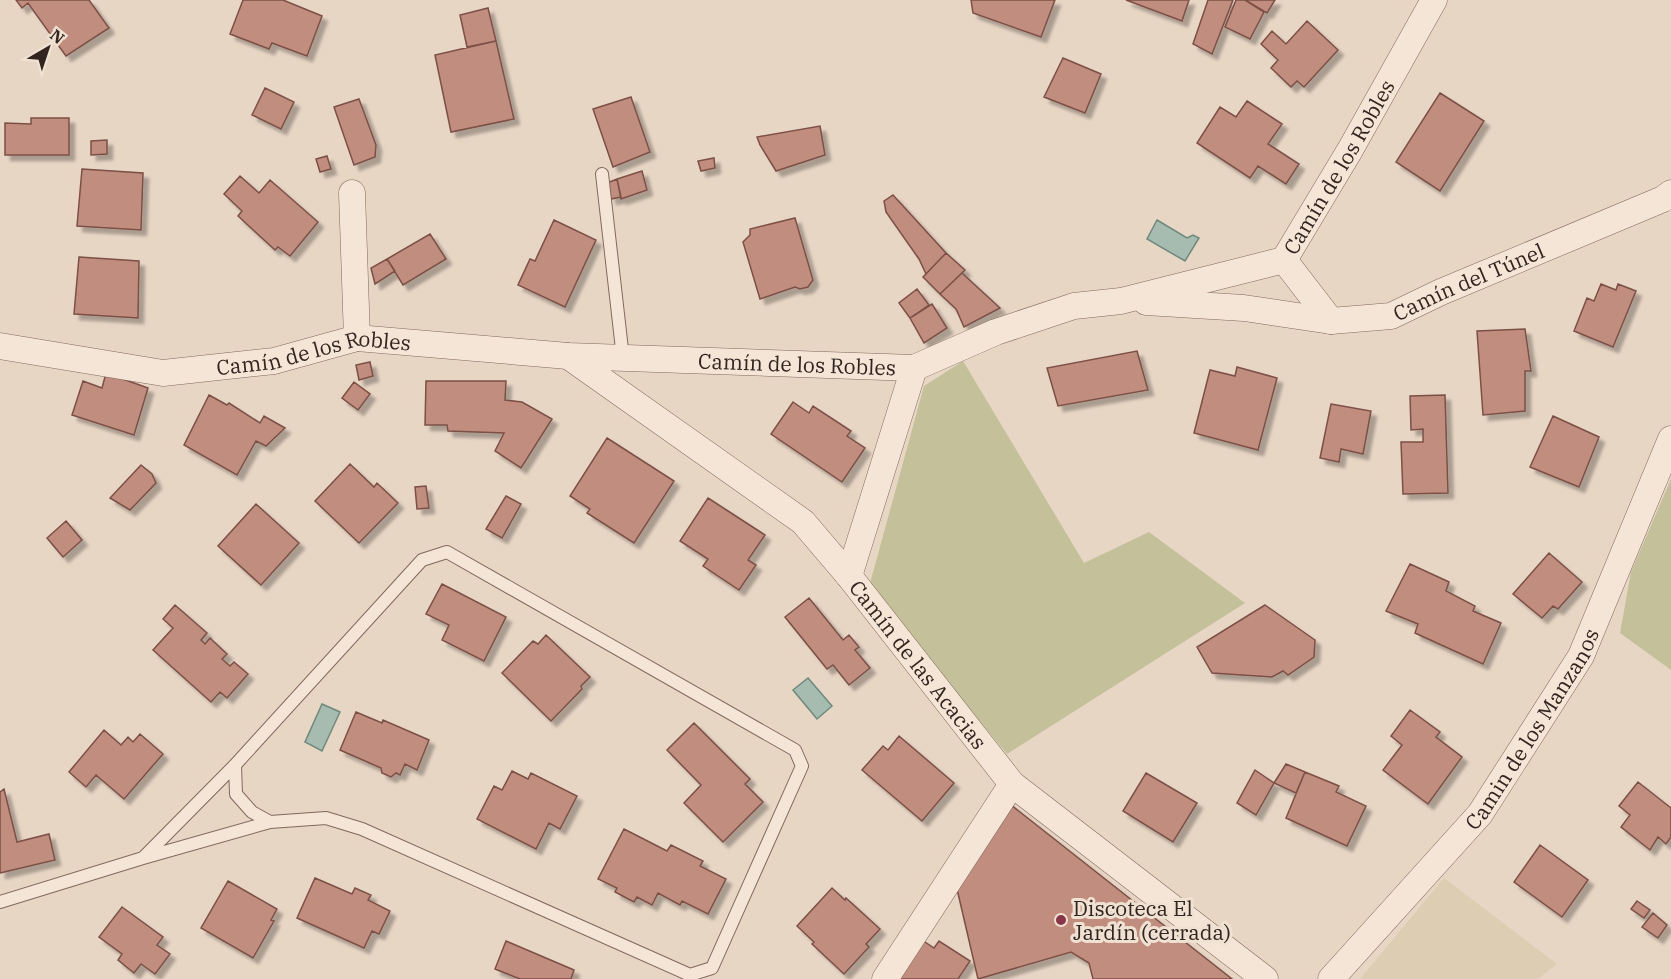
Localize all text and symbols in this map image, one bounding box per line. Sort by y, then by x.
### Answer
north arrow [18,18,78,78]
text: N [46,25,69,48]
street label: Camín de los Robles [1277,75,1401,260]
street label: Camín del Túnel [1388,236,1548,327]
street label: Camín de los Robles [215,324,412,381]
street label: Camín de los Robles [698,347,897,381]
street label: Camín de las Acacias [843,574,993,755]
street label: Camin de los Manzanos [1458,624,1605,836]
place label: Discoteca El Jardín (cerrada) [1073,894,1231,946]
marker: Discoteca El Jardín (cerrada) [1054,913,1068,927]

